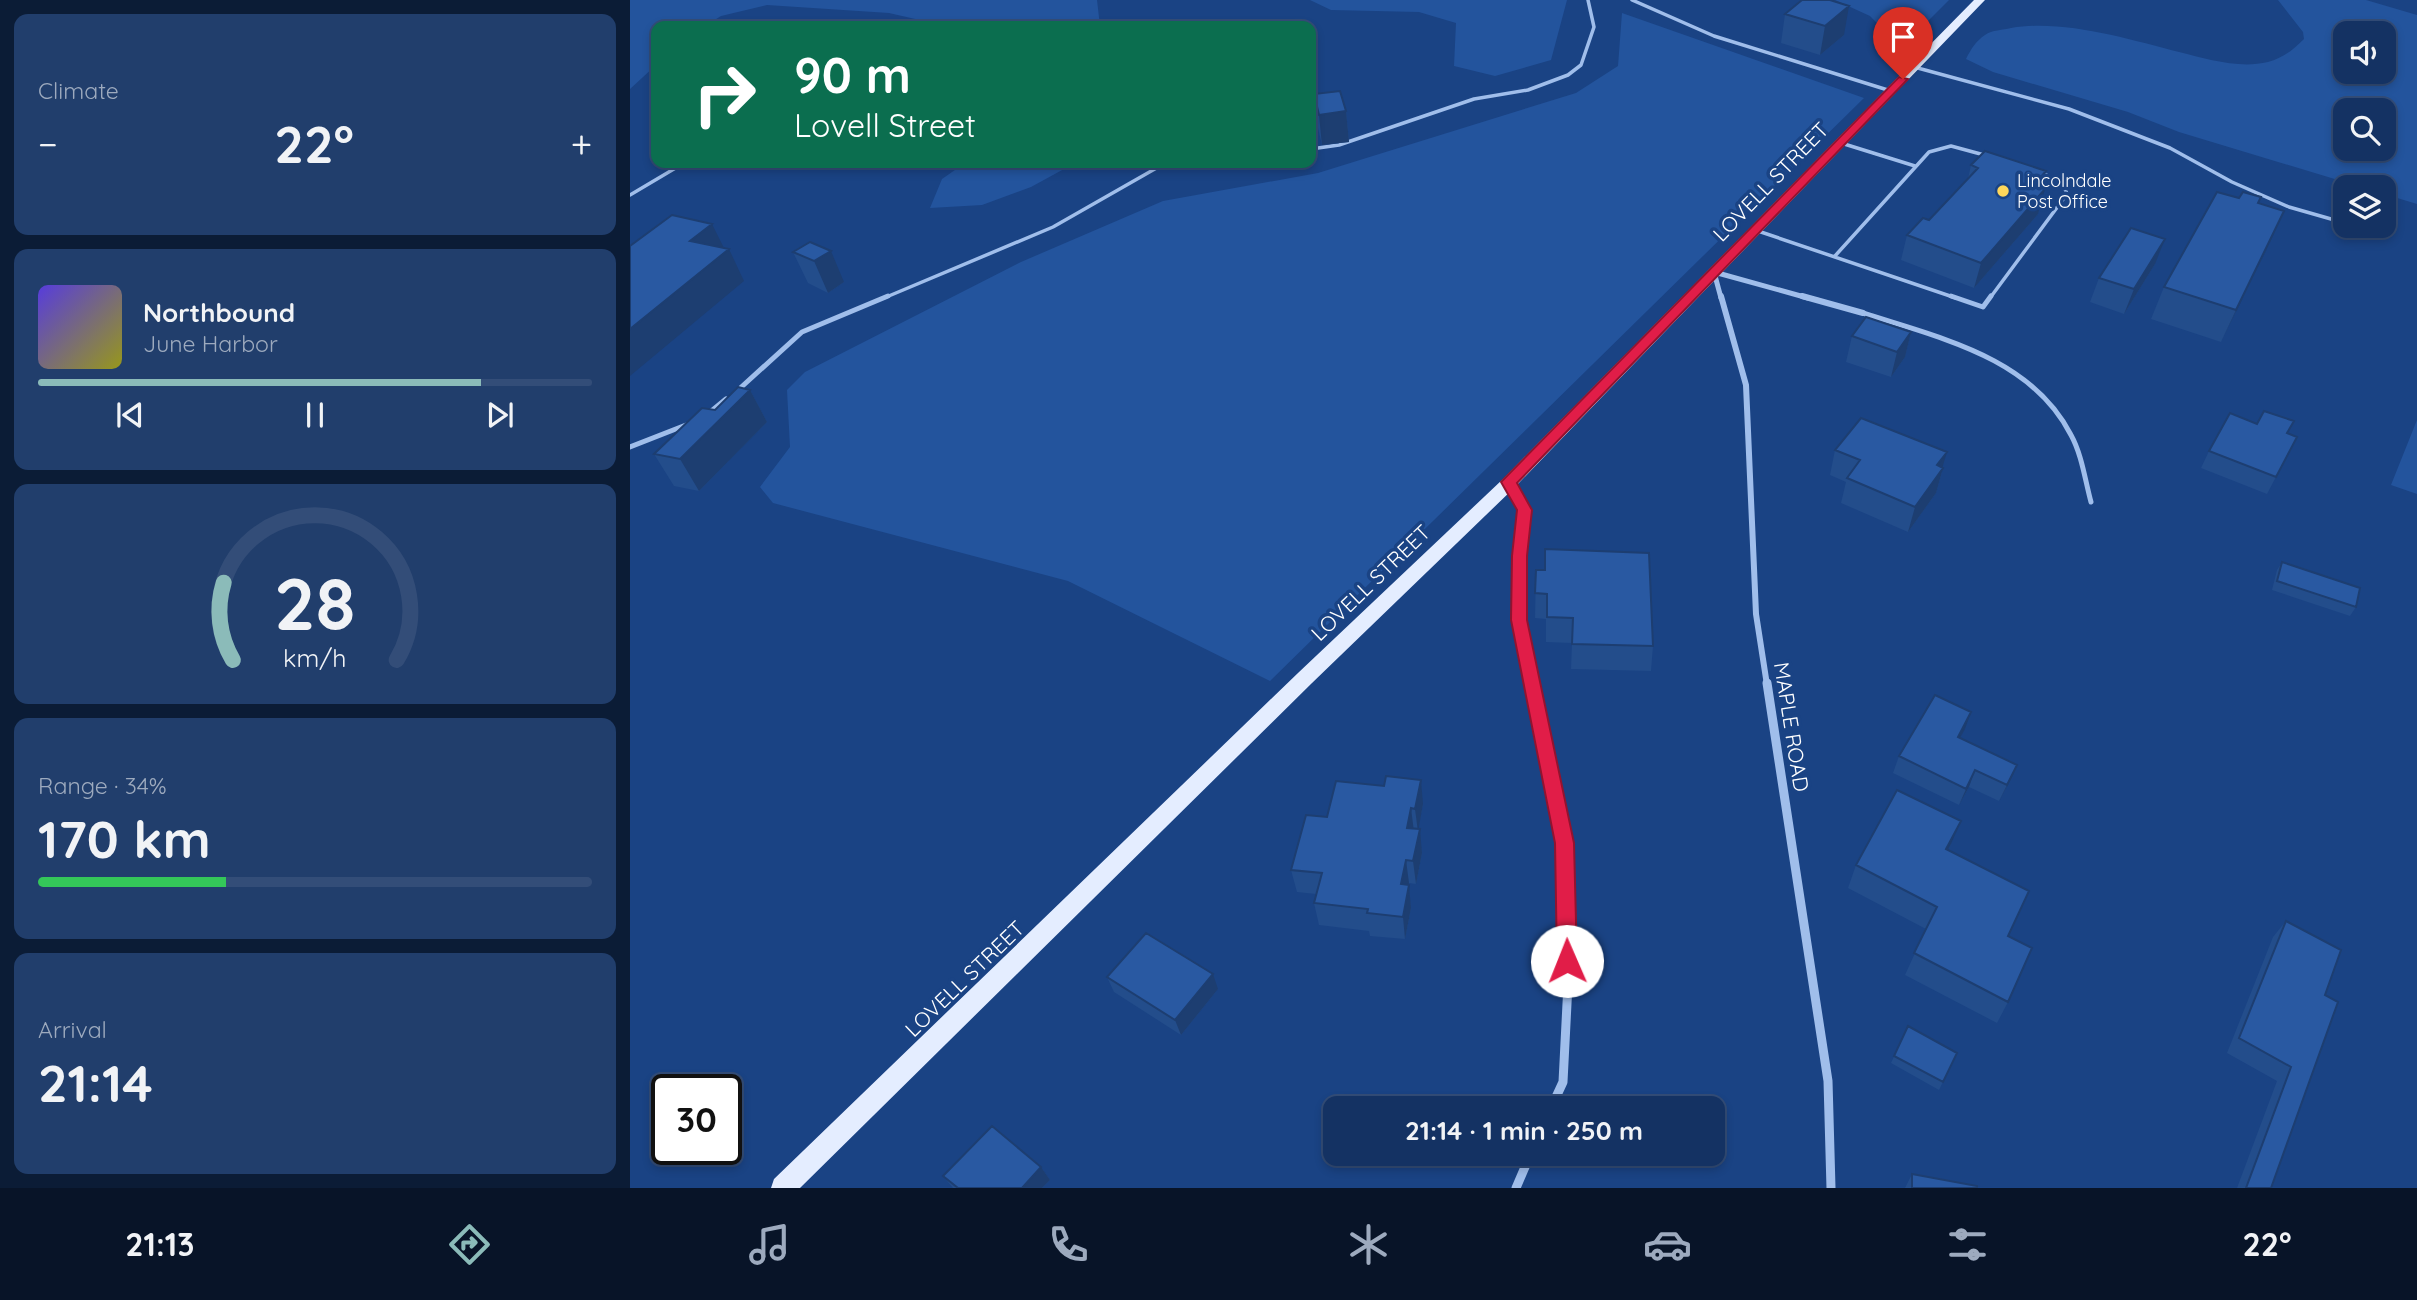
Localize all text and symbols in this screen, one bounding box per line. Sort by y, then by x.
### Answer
pin [1873,7,1933,79]
icon: arrive [1884,18,1922,56]
map controls [2333,21,2396,238]
button: sound [2333,21,2396,84]
text: 90 m [794,44,911,105]
icon: right [679,49,770,140]
text: Climate [38,76,119,105]
button: search [2333,98,2396,161]
text: Lovell Street [794,105,976,145]
text: 22° [274,111,354,176]
street label: LOVELL STREET [1707,116,1834,246]
text: − [38,120,58,168]
text: + [571,120,592,168]
place label: Lincolndale Post Office [2017,169,2112,213]
button: layers [2333,175,2396,238]
marker: Lincolndale Post Office [1995,183,2011,199]
text: Northbound [143,296,295,329]
text: June Harbor [143,329,278,358]
icon: previous [111,396,149,434]
icon: pause [296,396,334,434]
icon: next [481,396,519,434]
street label: LOVELL STREET [1305,519,1435,646]
text: 28 [274,557,356,648]
text: km/h [283,642,347,673]
street label: MAPLE ROAD [1769,660,1815,793]
text: Range · 34% [38,771,167,800]
text: 170 km [38,806,211,871]
street label: LOVELL STREET [899,915,1029,1042]
position arrow [1530,924,1604,998]
text: Arrival [38,1015,107,1044]
text: 21:14 [38,1050,153,1115]
speed limit sign: 30 [651,1074,742,1165]
text: 21:14 · 1 min · 250 m [1405,1114,1643,1147]
icon: directions [445,1220,494,1269]
icon: music [745,1220,794,1269]
icon: phone [1044,1220,1093,1269]
icon: climate [1344,1220,1393,1269]
icon: car [1643,1220,1692,1269]
icon: filters [1943,1220,1992,1269]
text: 21:13 [125,1224,194,1264]
text: 22° [2243,1224,2292,1264]

